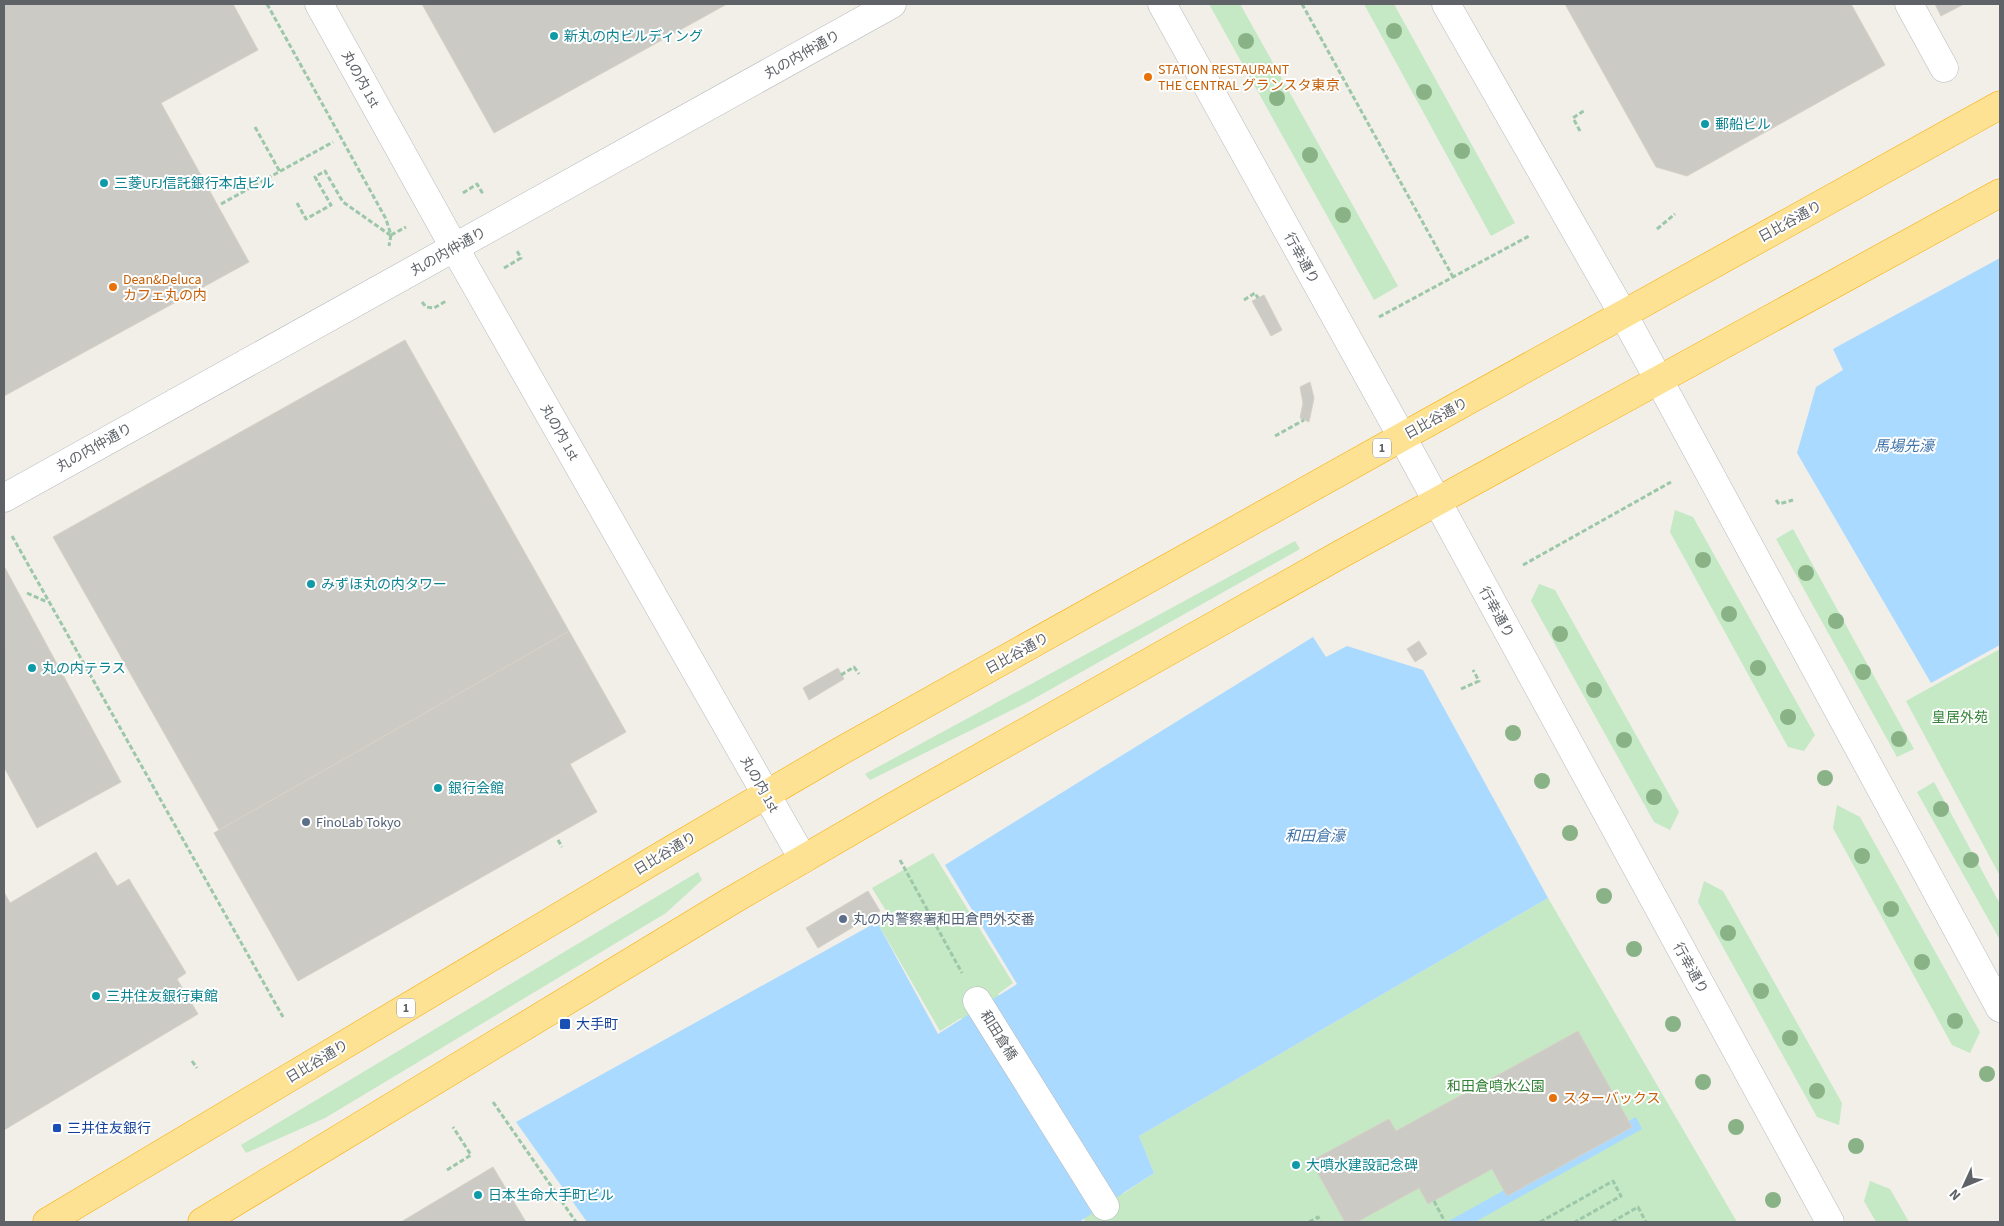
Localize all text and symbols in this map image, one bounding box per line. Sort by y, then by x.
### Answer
street label: 丸の内仲通り [761,26,844,84]
place label: 新丸の内ビルディング [564,27,703,47]
marker: 新丸の内ビルディング [548,30,560,42]
street label: 丸の内 1st [336,47,384,112]
place label: STATION RESTAURANT THE CENTRAL グランスタ東京 [1158,60,1340,96]
marker: STATION RESTAURANT THE CENTRAL グランスタ東京 [1142,71,1154,83]
place label: 郵船ビル [1715,115,1771,135]
marker: 郵船ビル [1699,118,1711,130]
place label: 三菱UFJ信託銀行本店ビル [114,174,275,194]
marker: 三菱UFJ信託銀行本店ビル [98,177,110,189]
street label: 日比谷通り [1755,196,1826,248]
street label: 丸の内仲通り [407,223,490,281]
street label: 行幸通り [1279,229,1323,288]
place label: Dean&Deluca カフェ丸の内 [123,270,207,306]
marker: Dean&Deluca カフェ丸の内 [107,281,119,293]
street label: 日比谷通り [1401,393,1472,445]
street label: 丸の内 1st [535,401,583,465]
street label: 丸の内仲通り [53,419,136,477]
water label: 馬場先濠 [1874,436,1937,457]
road number: 1 [1373,438,1391,458]
place label: みずほ丸の内タワー [321,575,447,595]
marker: みずほ丸の内タワー [305,578,317,590]
street label: 行幸通り [1474,583,1518,642]
street label: 日比谷通り [982,628,1053,680]
place label: 丸の内テラス [42,659,126,679]
marker: 丸の内テラス [26,662,38,674]
park label: 皇居外苑 [1932,708,1988,728]
street label: 丸の内 1st [735,753,783,817]
place label: 銀行会館 [448,779,504,799]
marker: 銀行会館 [432,782,444,794]
place label: FinoLab Tokyo [316,813,401,833]
marker: FinoLab Tokyo [300,816,312,828]
water label: 和田倉濠 [1285,826,1348,847]
street label: 日比谷通り [630,827,701,880]
place label: 丸の内警察署和田倉門外交番 [853,910,1035,930]
marker: 丸の内警察署和田倉門外交番 [837,913,849,925]
street label: 行幸通り [1668,939,1712,998]
place label: 三井住友銀行東館 [106,987,218,1007]
marker: 三井住友銀行東館 [90,990,102,1002]
road number: 1 [397,998,415,1018]
street label: 和田倉橋 [975,1006,1021,1065]
place label: 大手町 [576,1015,618,1035]
marker: 大手町 [558,1017,572,1031]
street label: 日比谷通り [282,1035,353,1088]
park label: 和田倉噴水公園 [1447,1077,1545,1097]
place label: スターバックス [1563,1089,1660,1109]
marker: スターバックス [1547,1092,1559,1104]
place label: 三井住友銀行 [67,1119,151,1139]
marker: 三井住友銀行 [51,1122,63,1134]
place label: 大噴水建設記念碑 [1306,1156,1418,1176]
marker: 大噴水建設記念碑 [1290,1159,1302,1171]
north arrow [1939,1161,1989,1211]
text: N [1945,1184,1966,1205]
place label: 日本生命大手町ビル [488,1186,614,1206]
marker: 日本生命大手町ビル [472,1189,484,1201]

